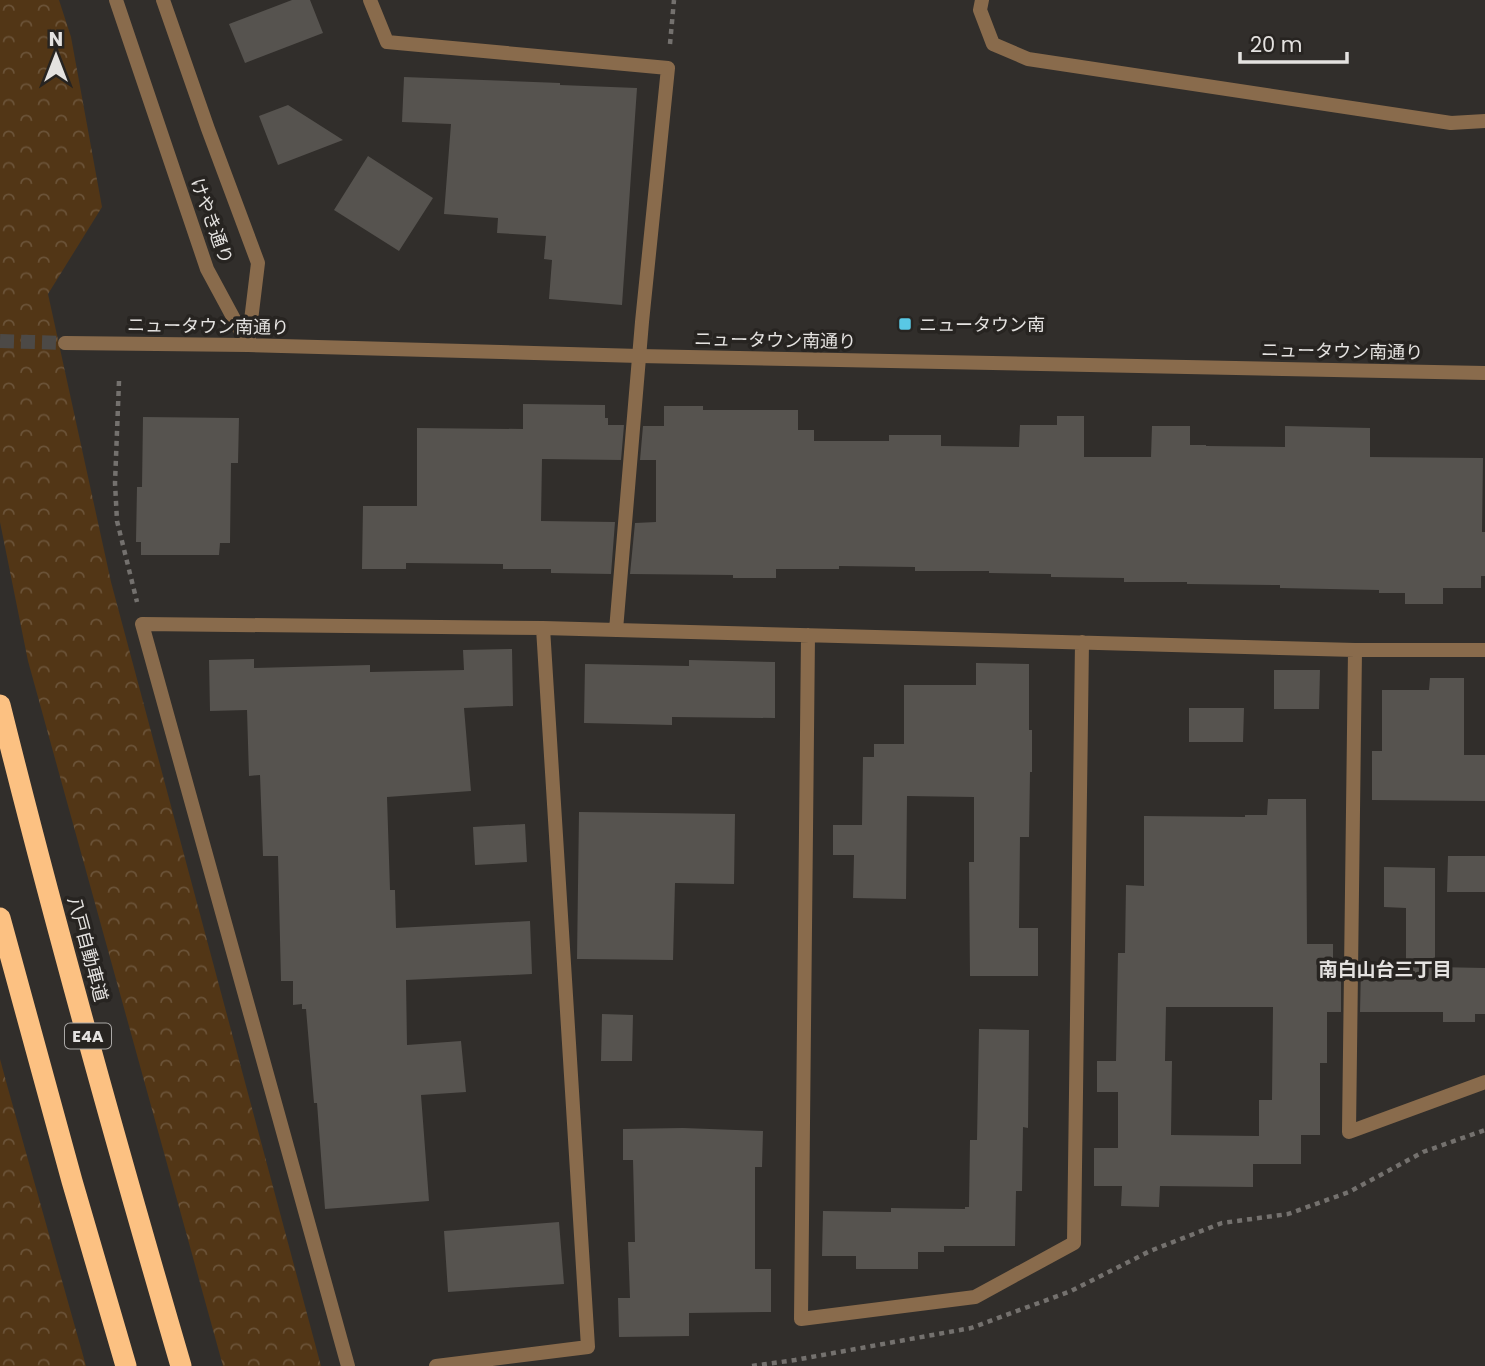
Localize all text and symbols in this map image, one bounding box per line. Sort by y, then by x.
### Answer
north arrow [21,21,91,91]
scale bar [1240,21,1347,65]
text: N [49,26,63,53]
text: 20 m [1250,30,1303,59]
street label: けやき通り [185,174,239,268]
street label: ニュータウン南通り [127,312,289,340]
place label: ニュータウン南 [919,312,1045,337]
marker: ニュータウン南 [897,316,913,332]
street label: ニュータウン南通り [694,326,856,354]
street label: ニュータウン南通り [1261,337,1423,365]
street label: 八戸自動車道 [62,894,114,1004]
district label: 南白山台三丁目 [1318,956,1452,983]
road number: E4A [65,1024,111,1048]

